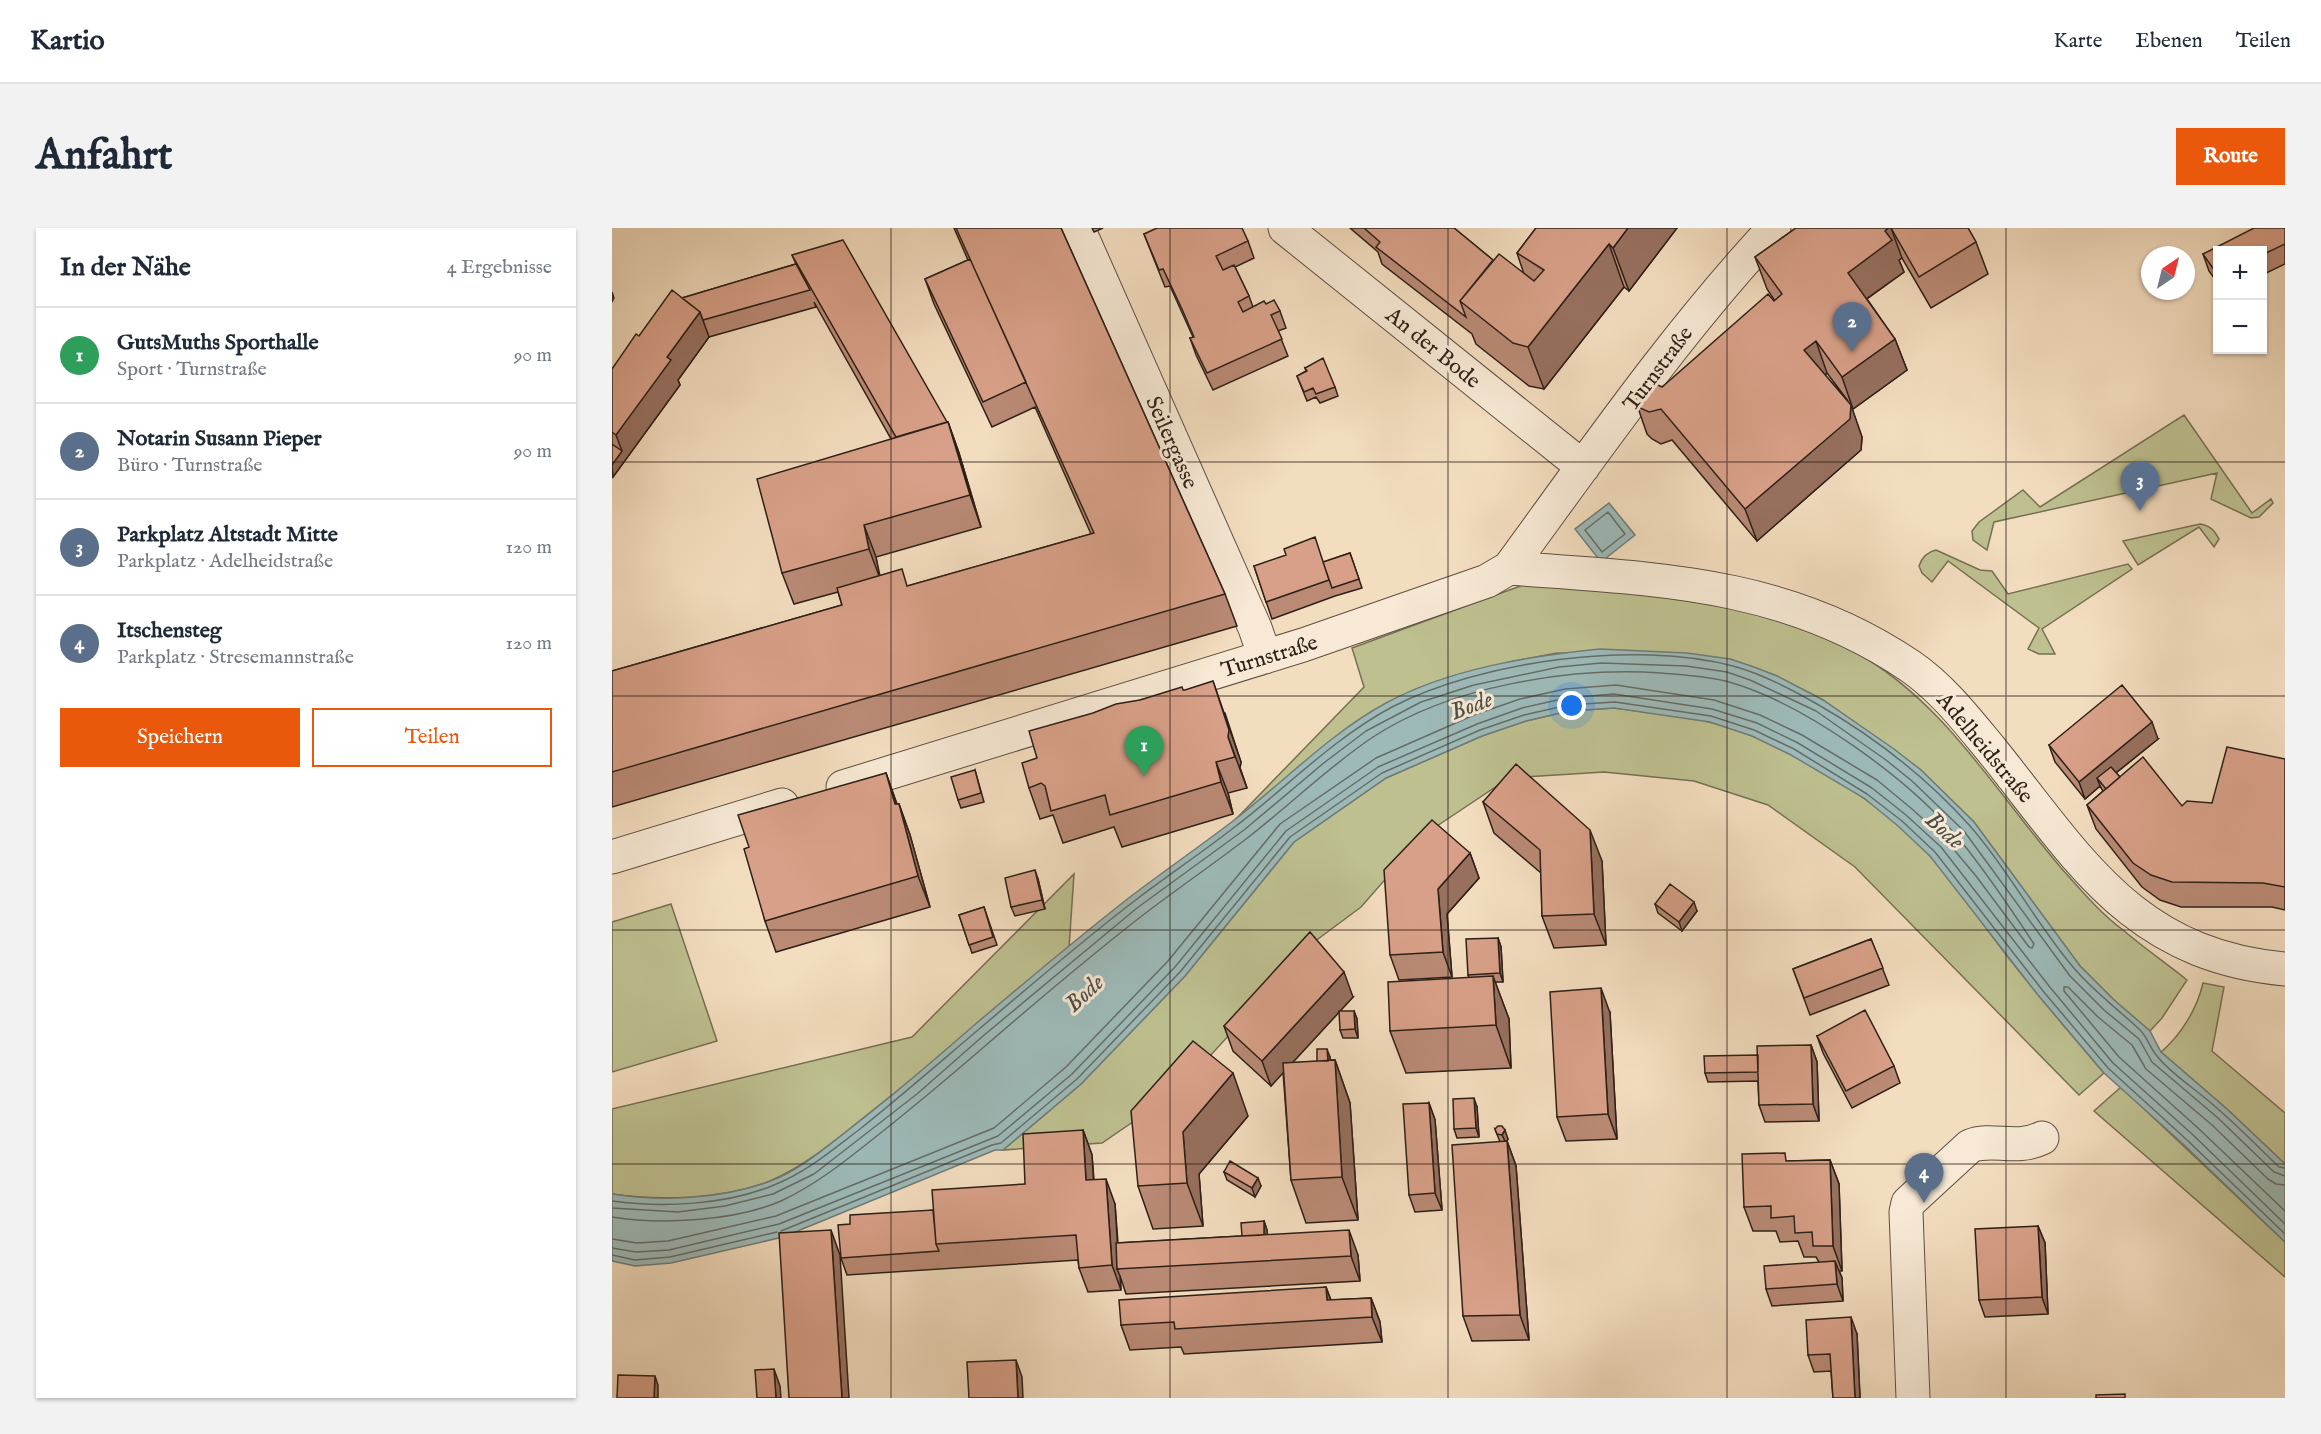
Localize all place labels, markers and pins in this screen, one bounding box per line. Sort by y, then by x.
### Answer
pin: 2 [1832,302,1872,352]
pin: 3 [2120,462,2159,511]
pin: 1 [1124,726,1164,776]
pin: 4 [1904,1154,1944,1203]

